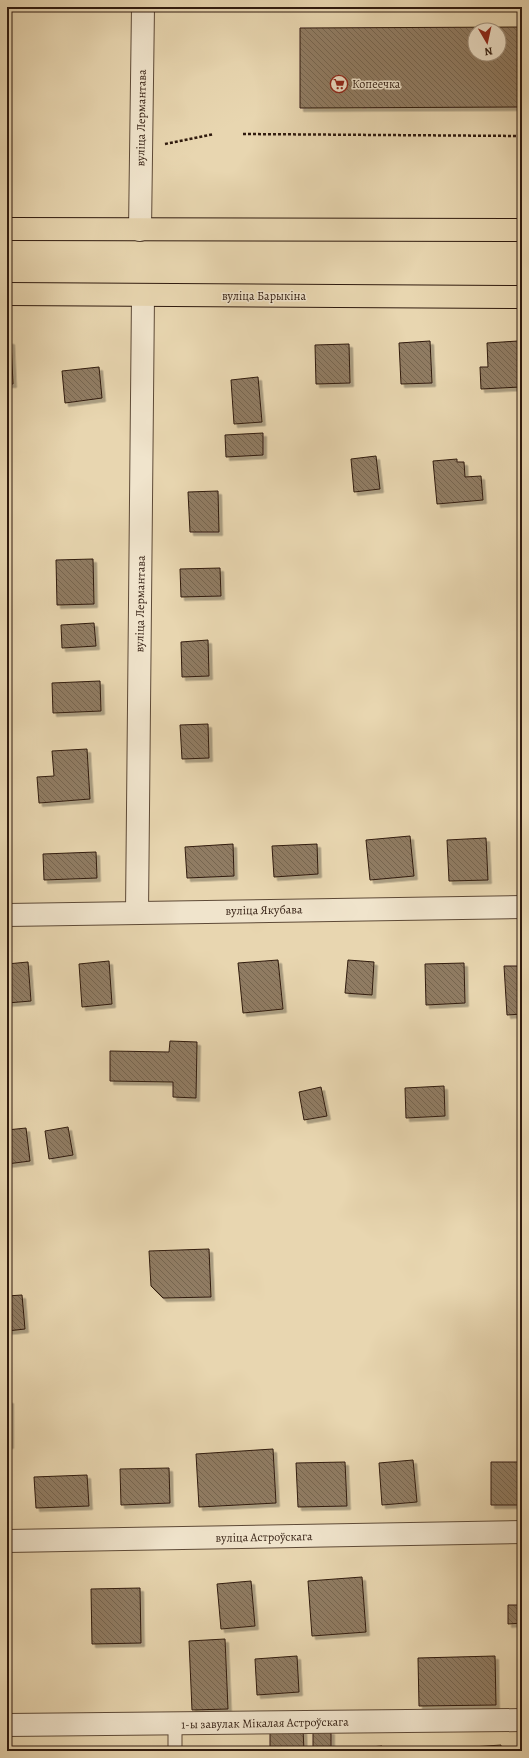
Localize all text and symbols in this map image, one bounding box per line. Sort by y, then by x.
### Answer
north arrow [467,22,507,62]
text: N [483,43,494,59]
street label: вуліца Лермантава [132,69,150,167]
supermarket icon: Копеечка [329,74,349,94]
place label: Копеечка [352,76,401,92]
street label: вуліца Барыкіна [222,288,307,304]
street label: вуліца Лермантава [131,555,149,653]
street label: вуліца Якубава [225,901,303,919]
street label: вуліца Астроўскага [215,1528,313,1546]
street label: 1-ы завулак Мікалая Астроўскага [181,1714,349,1732]

